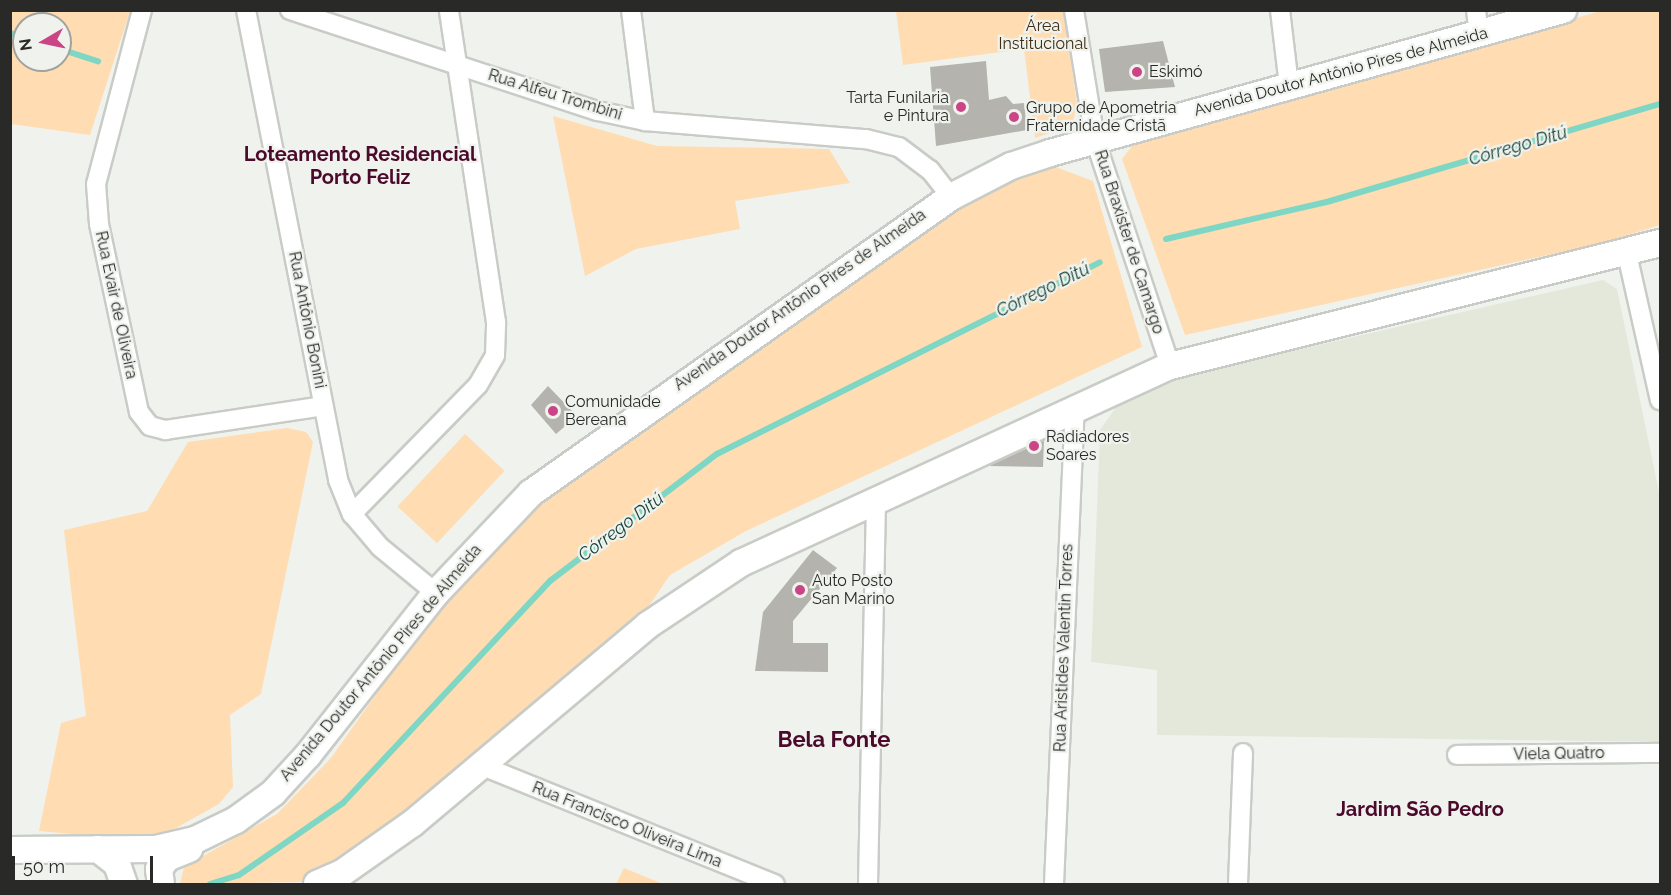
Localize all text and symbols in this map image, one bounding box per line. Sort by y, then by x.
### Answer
north arrow [12,12,72,72]
park label: Área Institucional [999,16,1087,54]
street label: Avenida Doutor Antônio Pires de Almeida [1191,23,1491,121]
text: N [15,37,36,52]
place label: Eskimó [1149,62,1203,82]
street label: Rua Alfeu Trombini [485,65,625,125]
marker: Eskimó [1130,65,1144,79]
place label: Tarta Funilaria e Pintura [846,88,949,126]
place label: Grupo de Apometria Fraternidade Cristã [1026,98,1177,136]
marker: Tarta Funilaria e Pintura [954,100,968,114]
marker: Grupo de Apometria Fraternidade Cristã [1007,110,1021,124]
water label: Córrego Ditú [1466,122,1570,170]
district label: Loteamento Residencial Porto Feliz [244,143,476,190]
street label: Rua Braxister de Camargo [1090,147,1168,337]
street label: Avenida Doutor Antônio Pires de Almeida [670,205,930,395]
street label: Rua Evair de Oliveira [91,229,141,381]
street label: Rua Antônio Bonini [284,250,330,390]
water label: Córrego Ditú [993,258,1093,322]
place label: Comunidade Bereana [565,392,661,430]
marker: Comunidade Bereana [546,404,560,418]
place label: Radiadores Soares [1046,427,1129,465]
marker: Radiadores Soares [1027,439,1041,453]
water label: Córrego Ditú [574,488,668,566]
street label: Avenida Doutor Antônio Pires de Almeida [276,540,486,786]
street label: Rua Aristides Valentin Torres [1051,543,1077,753]
place label: Auto Posto San Marino [812,571,894,609]
marker: Auto Posto San Marino [793,583,807,597]
district label: Bela Fonte [777,727,891,753]
street label: Viela Quatro [1513,744,1605,764]
street label: Rua Francisco Oliveira Lima [529,778,725,872]
district label: Jardim São Pedro [1336,797,1504,821]
scale bar [15,844,156,882]
text: 50 m [23,856,65,877]

